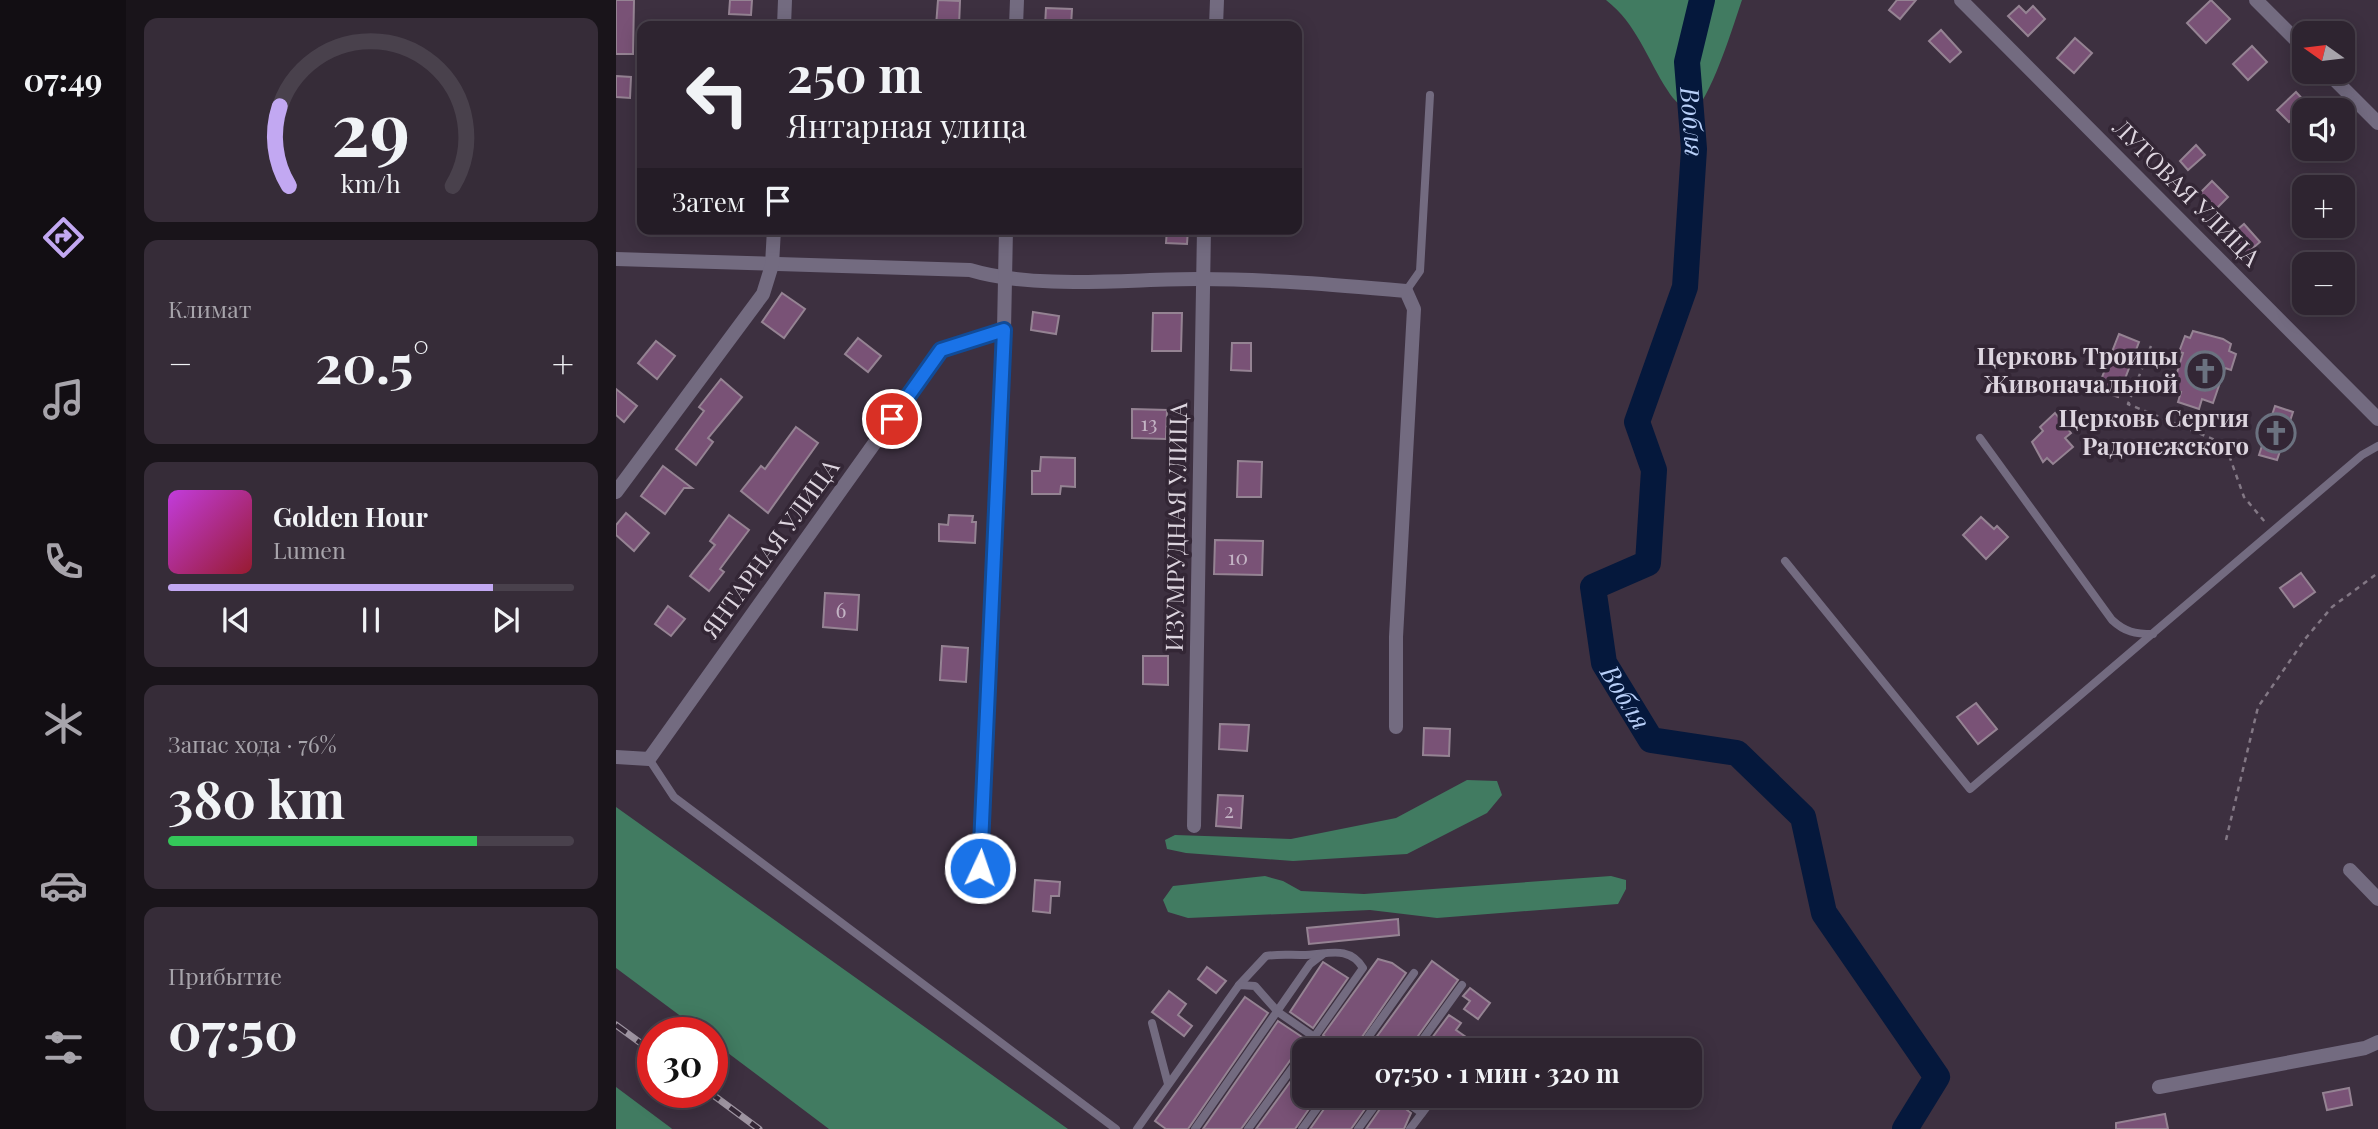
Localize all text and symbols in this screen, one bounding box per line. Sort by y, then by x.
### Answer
north arrow [2292,21,2356,84]
map controls [2292,21,2355,315]
text: 250 m [787,40,923,105]
icon: left [672,49,763,140]
text: 07:49 [23,57,103,100]
text: 29 [332,77,410,174]
water label: Вобля [1673,85,1713,158]
button: sound [2292,98,2355,161]
text: Янтарная улица [787,103,1027,146]
street label: ЛУГОВАЯ УЛИЦА [2106,110,2269,273]
text: km/h [341,166,401,199]
button: + [2292,175,2355,238]
icon: arrive [759,182,797,220]
text: Затем [672,184,745,219]
icon: directions [39,213,88,262]
button: − [2292,252,2355,315]
text: Климат [168,293,251,324]
text: 20.5° [315,328,429,397]
text: − [168,337,193,388]
text: + [552,337,574,388]
place label: Церковь Троицы Живоначальной [1977,339,2178,399]
church icon: Церковь Троицы Живоначальной [2184,350,2226,392]
icon: music [39,375,88,424]
pin [862,389,922,449]
icon: arrive [873,400,911,438]
street label: ИЗУМРУДНАЯ УЛИЦА [1157,401,1193,652]
place label: Церковь Сергия Радонежского [2058,401,2249,461]
house number: 13 [1141,408,1157,436]
church icon: Церковь Сергия Радонежского [2255,412,2297,454]
street label: ЯНТАРНАЯ УЛИЦА [693,451,846,645]
text: Golden Hour [273,499,428,534]
text: Lumen [273,534,346,565]
icon: phone [39,537,88,586]
house number: 10 [1228,542,1248,570]
house number: 6 [836,595,847,623]
icon: previous [217,601,255,639]
icon: pause [352,601,390,639]
icon: next [487,601,525,639]
water label: Вобля [1593,657,1660,736]
icon: climate [39,699,88,748]
text: Запас хода · 76% [168,728,337,759]
text: 380 km [168,763,345,832]
house number: 2 [1224,795,1234,823]
position arrow [943,831,1017,905]
icon: car [39,861,88,910]
text: Прибытие [168,960,282,991]
text: 07:50 [168,995,298,1064]
speed limit sign: 30 [637,1017,728,1108]
icon: filters [39,1023,88,1072]
text: 07:50 · 1 мин · 320 m [1375,1055,1619,1090]

